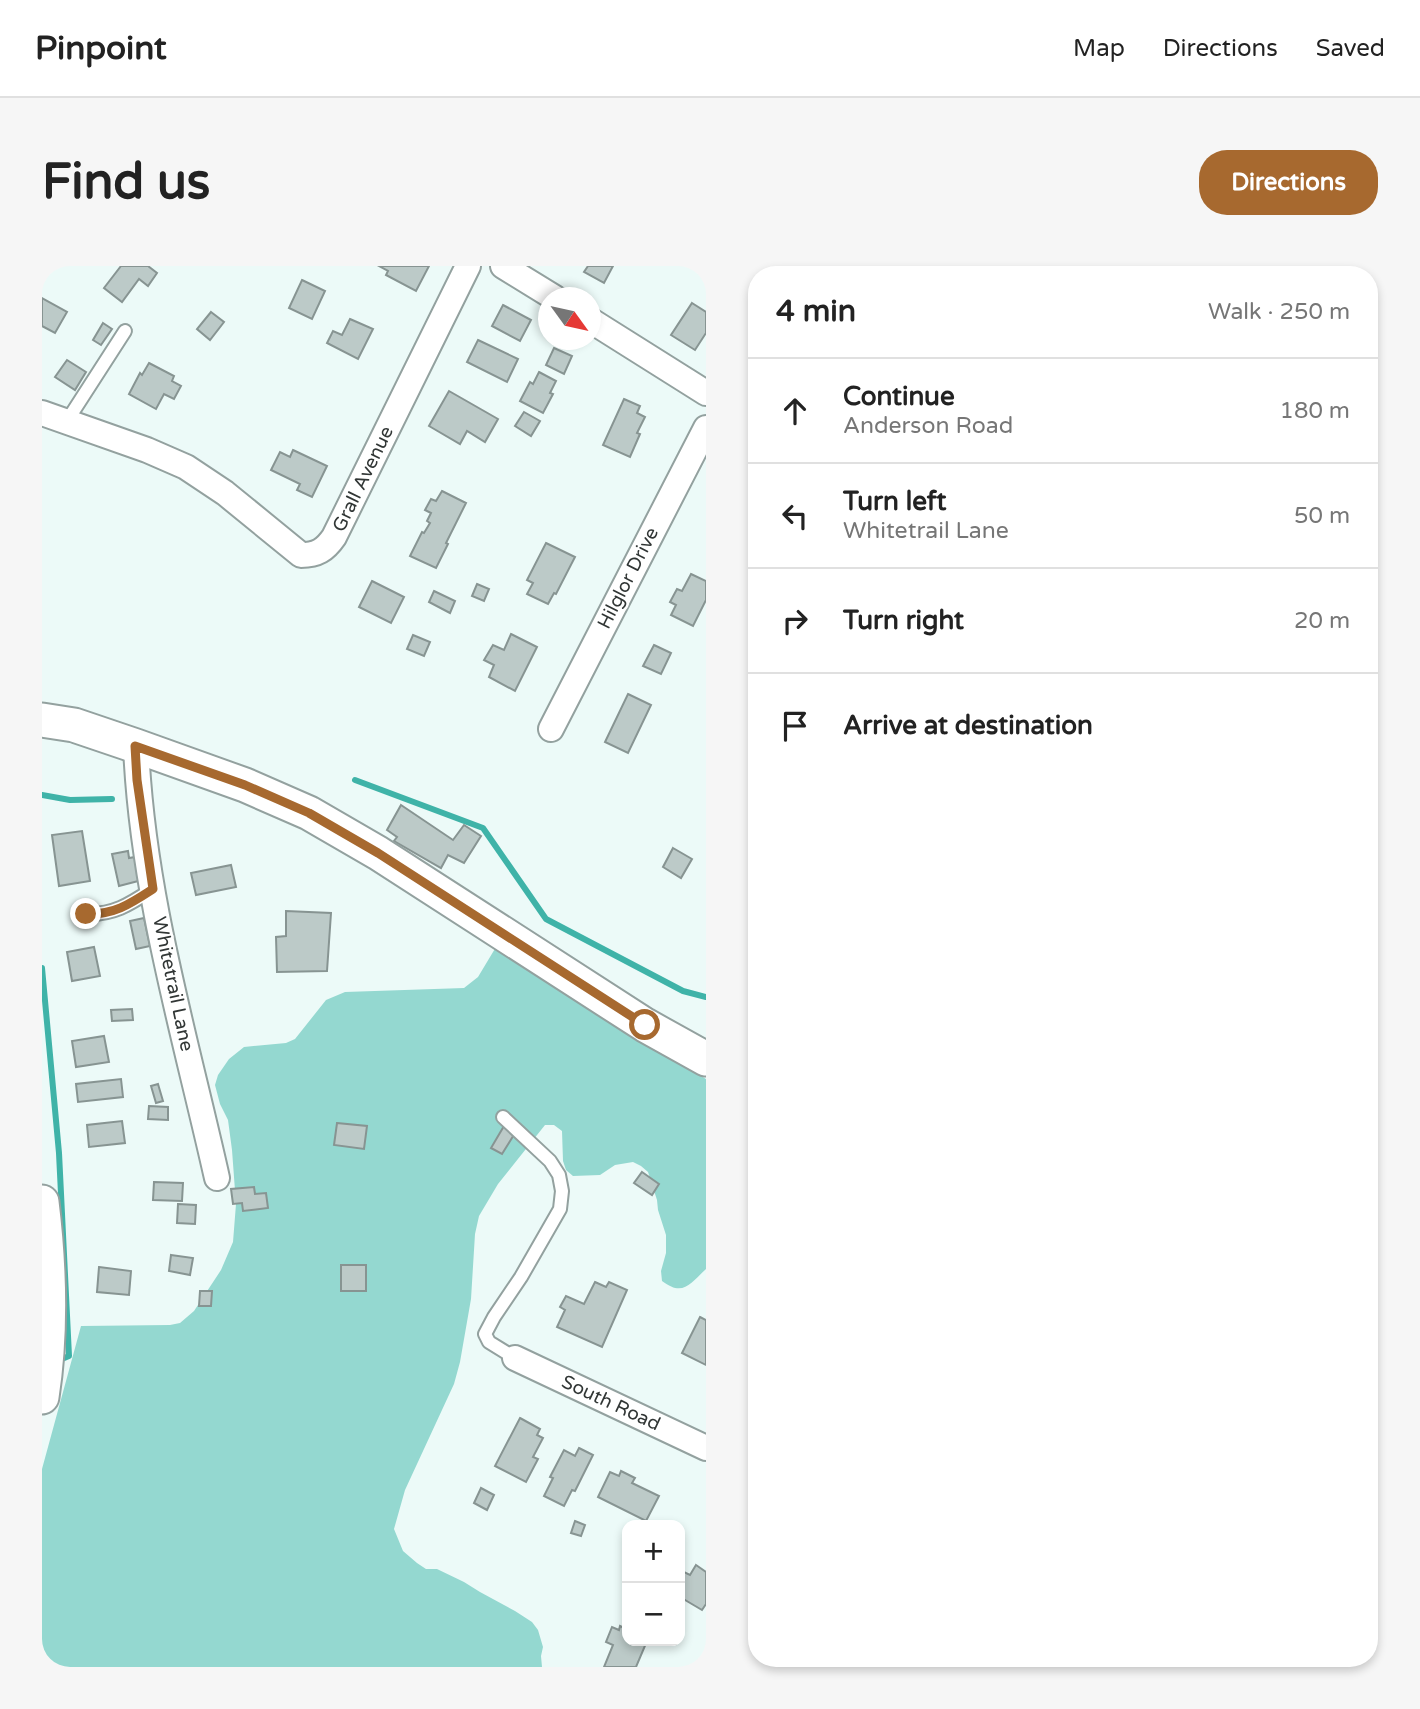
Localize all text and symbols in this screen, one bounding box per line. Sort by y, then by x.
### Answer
text: Pinpoint [35,29,167,68]
text: Map [1073,34,1125,63]
text: Directions [1163,34,1278,63]
text: Saved [1316,34,1385,63]
button: Directions [1199,150,1378,215]
text: Find us [42,153,210,212]
north arrow [538,287,601,350]
text: 4 min [776,293,856,330]
text: Walk · 250 m [1208,298,1350,326]
text: Continue [843,381,955,412]
icon: ahead [776,392,814,430]
text: 180 m [1280,397,1350,425]
text: Anderson Road [843,412,1013,440]
street label: Grall Avenue [328,423,398,535]
text: Turn left [843,486,946,517]
icon: left [776,497,814,535]
text: 50 m [1294,502,1350,530]
text: Whitetrail Lane [843,517,1009,545]
street label: Hilglor Drive [593,524,663,632]
icon: right [776,602,814,640]
text: Turn right [843,605,964,636]
text: 20 m [1294,607,1350,635]
icon: arrive [776,707,814,745]
text: Arrive at destination [843,710,1093,741]
route end [70,898,101,929]
street label: Whitetrail Lane [148,915,198,1053]
route start [629,1009,660,1040]
street label: South Road [558,1371,664,1435]
map controls [622,1520,685,1646]
button: + [622,1520,685,1583]
button: − [622,1583,685,1646]

